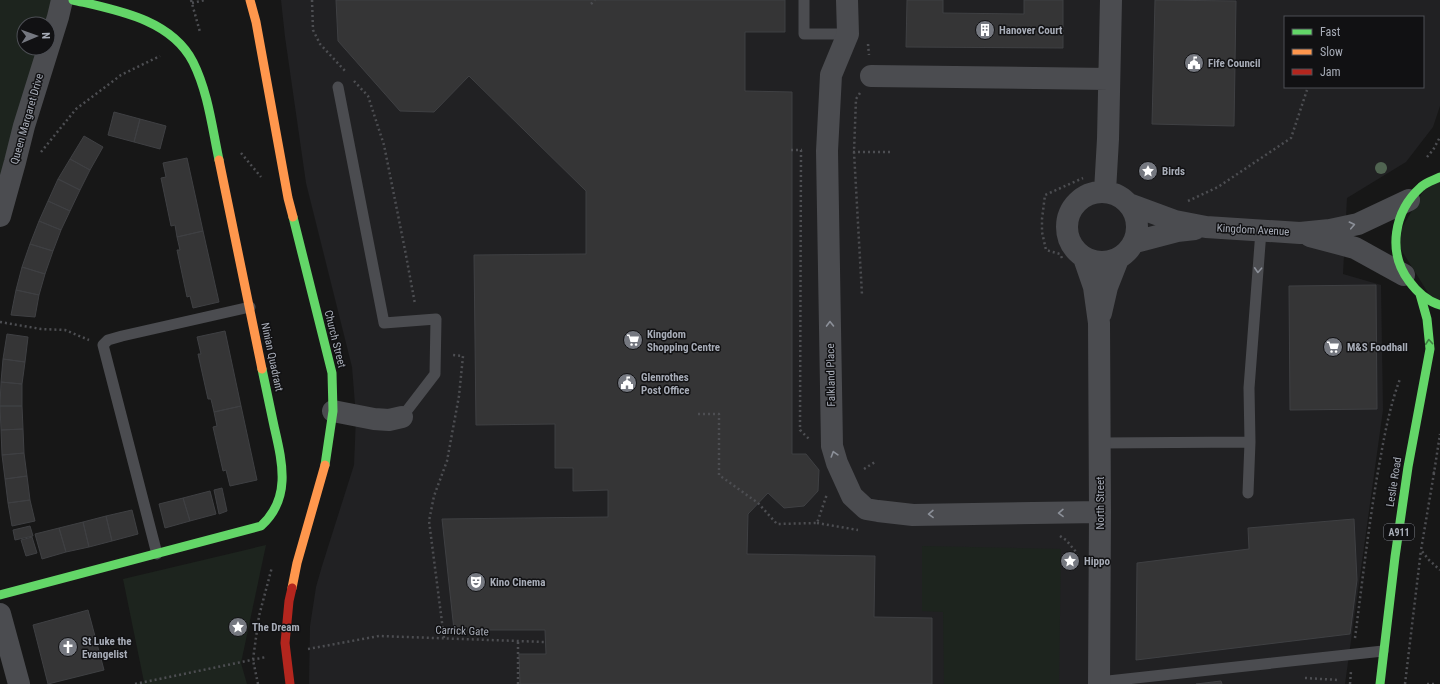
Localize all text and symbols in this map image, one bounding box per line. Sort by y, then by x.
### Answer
north arrow [16,16,56,56]
legend [1284,16,1424,88]
building icon: Hanover Court [974,19,996,41]
place label: Hanover Court [999,24,1063,37]
text: Fast [1320,25,1341,39]
text: N [39,32,52,40]
text: Slow [1320,45,1343,59]
public building icon: Fife Council [1183,52,1205,74]
place label: Fife Council [1208,57,1261,70]
text: Jam [1320,65,1341,79]
street label: Queen Margaret Drive [8,72,46,166]
place icon: Birds [1137,160,1159,182]
place label: Birds [1162,165,1185,178]
one-way arrow [1349,221,1356,229]
street label: Kingdom Avenue [1216,222,1290,238]
one-way arrow [1254,267,1262,273]
street label: Church Street [322,309,348,369]
street label: Ninian Quadrant [258,321,286,393]
one-way arrow [826,321,834,327]
place label: Kingdom Shopping Centre [647,328,720,354]
supermarket icon: Kingdom Shopping Centre [622,329,644,351]
supermarket icon: M&S Foodhall [1322,336,1344,358]
one-way arrow [1425,339,1434,345]
place label: M&S Foodhall [1347,341,1408,354]
street label: Falkland Place [824,343,838,407]
place label: Glenrothes Post Office [641,371,690,397]
public building icon: Glenrothes Post Office [616,372,638,394]
one-way arrow [830,451,839,458]
street label: Leslie Road [1384,456,1404,508]
street label: North Street [1094,477,1107,529]
one-way arrow [1058,509,1064,517]
one-way arrow [928,510,934,518]
road number: A911 [1384,524,1414,540]
place icon: Hippo [1059,550,1081,572]
place label: Hippo [1084,555,1110,568]
theatre icon: Kino Cinema [465,571,487,593]
place label: Kino Cinema [490,576,545,589]
place icon: The Dream [227,616,249,638]
place label: The Dream [252,621,300,634]
street label: Carrick Gate [435,624,489,638]
place label: St Luke the Evangelist [82,635,131,661]
church icon: St Luke the Evangelist [57,636,79,658]

